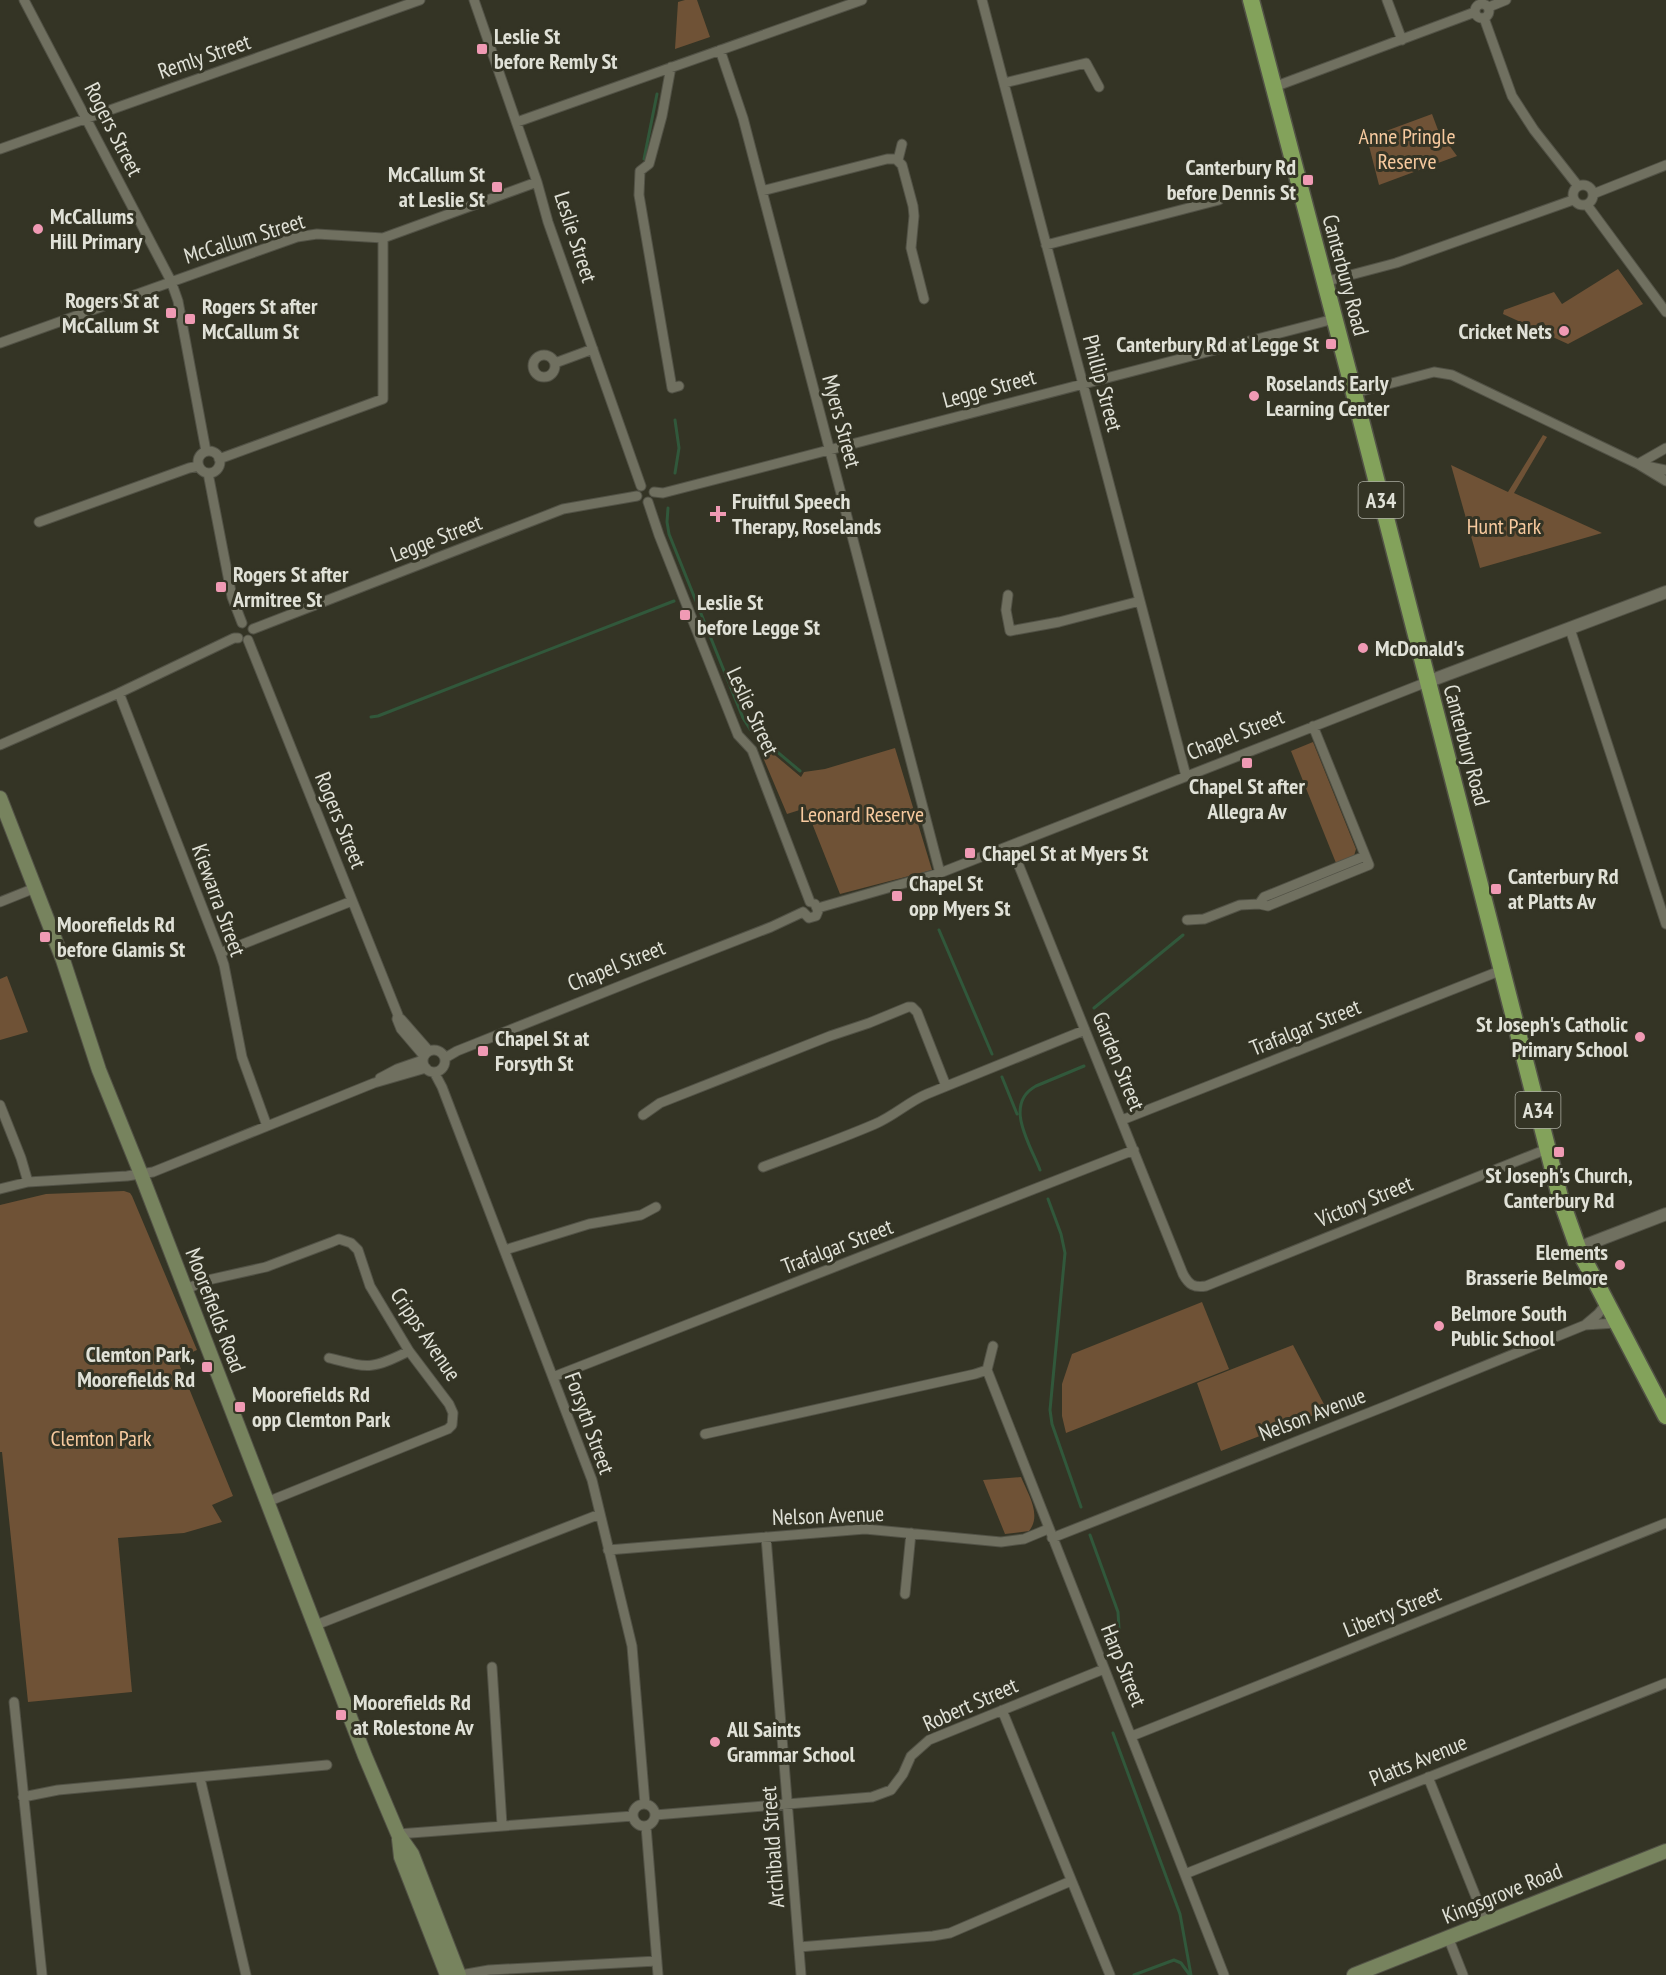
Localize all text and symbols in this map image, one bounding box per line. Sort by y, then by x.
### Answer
place label: Leslie St before Remly St [494,22,618,75]
street label: Remly Street [154,27,254,85]
marker: Leslie St before Remly St [475,42,489,56]
street label: Rogers Street [78,77,150,181]
park label: Anne Pringle Reserve [1359,122,1455,175]
place label: Canterbury Rd before Dennis St [1167,153,1297,206]
place label: McCallum St at Leslie St [388,160,486,213]
marker: Canterbury Rd before Dennis St [1301,173,1315,187]
marker: McCallum St at Leslie St [490,180,504,194]
street label: Leslie Street [548,188,604,286]
place label: McCallums Hill Primary [50,202,143,255]
street label: McCallum Street [180,206,308,270]
street label: Canterbury Road [1316,211,1376,339]
marker: McCallums Hill Primary [31,222,45,236]
place label: Rogers St at McCallum St [62,286,160,339]
place label: Rogers St after McCallum St [202,292,318,345]
marker: Rogers St at McCallum St [164,306,178,320]
marker: Rogers St after McCallum St [183,312,197,326]
place label: Cricket Nets [1458,317,1552,345]
marker: Cricket Nets [1557,324,1571,338]
place label: Canterbury Rd at Legge St [1116,330,1320,358]
street label: Phillip Street [1077,331,1129,435]
marker: Canterbury Rd at Legge St [1324,337,1338,351]
street label: Legge Street [939,362,1039,414]
place label: Roselands Early Learning Center [1266,369,1390,422]
street label: Myers Street [816,371,868,471]
marker: Roselands Early Learning Center [1247,389,1261,403]
road number: A34 [1358,482,1404,518]
place label: Fruitful Speech Therapy, Roselands [732,487,881,540]
marker: Fruitful Speech Therapy, Roselands [709,505,727,523]
street label: Legge Street [386,508,486,568]
park label: Hunt Park [1467,512,1542,540]
place label: Rogers St after Armitree St [232,560,349,613]
marker: Rogers St after Armitree St [214,580,228,594]
place label: Leslie St before Legge St [697,588,820,641]
marker: Leslie St before Legge St [678,608,692,622]
place label: McDonald's [1375,634,1464,662]
marker: McDonald's [1356,641,1370,655]
street label: Leslie Street [720,663,786,759]
street label: Canterbury Road [1437,681,1497,809]
street label: Chapel Street [1182,702,1288,766]
marker: Chapel St after Allegra Av [1240,756,1254,770]
street label: Rogers Street [309,768,373,872]
place label: Chapel St after Allegra Av [1189,772,1305,825]
park label: Leonard Reserve [800,800,924,828]
place label: Chapel St at Myers St [982,839,1149,867]
street label: Kiewarra Street [186,840,252,960]
marker: Chapel St at Myers St [963,846,977,860]
place label: Canterbury Rd at Platts Av [1508,862,1619,915]
place label: Chapel St opp Myers St [909,869,1011,922]
marker: Canterbury Rd at Platts Av [1489,882,1503,896]
marker: Chapel St opp Myers St [890,889,904,903]
place label: Moorefields Rd before Glamis St [57,910,186,963]
marker: Moorefields Rd before Glamis St [38,930,52,944]
street label: Chapel Street [563,933,669,997]
street label: Trafalgar Street [1246,992,1364,1062]
street label: Garden Street [1087,1007,1151,1115]
place label: St Joseph's Catholic Primary School [1476,1010,1629,1063]
place label: Chapel St at Forsyth St [495,1024,590,1077]
marker: St Joseph's Catholic Primary School [1633,1030,1647,1044]
marker: Chapel St at Forsyth St [476,1044,490,1058]
road number: A34 [1516,1092,1560,1128]
marker: St Joseph's Church, Canterbury Rd [1552,1145,1566,1159]
place label: St Joseph's Church, Canterbury Rd [1485,1161,1633,1214]
street label: Victory Street [1311,1169,1417,1233]
street label: Trafalgar Street [777,1212,897,1280]
place label: Elements Brasserie Belmore [1466,1238,1608,1291]
street label: Moorefields Road [179,1244,253,1376]
marker: Elements Brasserie Belmore [1613,1258,1627,1272]
street label: Cripps Avenue [385,1282,467,1386]
place label: Belmore South Public School [1451,1299,1567,1352]
marker: Belmore South Public School [1432,1319,1446,1333]
place label: Clemton Park, Moorefields Rd [77,1340,195,1393]
marker: Clemton Park, Moorefields Rd [200,1360,214,1374]
street label: Forsyth Street [559,1368,621,1478]
place label: Moorefields Rd opp Clemton Park [252,1380,391,1433]
street label: Nelson Avenue [1255,1381,1369,1447]
marker: Moorefields Rd opp Clemton Park [233,1400,247,1414]
park label: Clemton Park [50,1424,152,1452]
street label: Nelson Avenue [771,1499,885,1531]
street label: Liberty Street [1339,1579,1445,1643]
street label: Harp Street [1095,1620,1153,1710]
street label: Robert Street [918,1671,1022,1737]
place label: Moorefields Rd at Rolestone Av [353,1688,475,1741]
marker: Moorefields Rd at Rolestone Av [334,1708,348,1722]
place label: All Saints Grammar School [726,1715,856,1768]
street label: Platts Avenue [1365,1728,1471,1792]
marker: All Saints Grammar School [708,1735,722,1749]
street label: Archibald Street [754,1785,790,1909]
street label: Kingsgrove Road [1438,1856,1566,1930]

